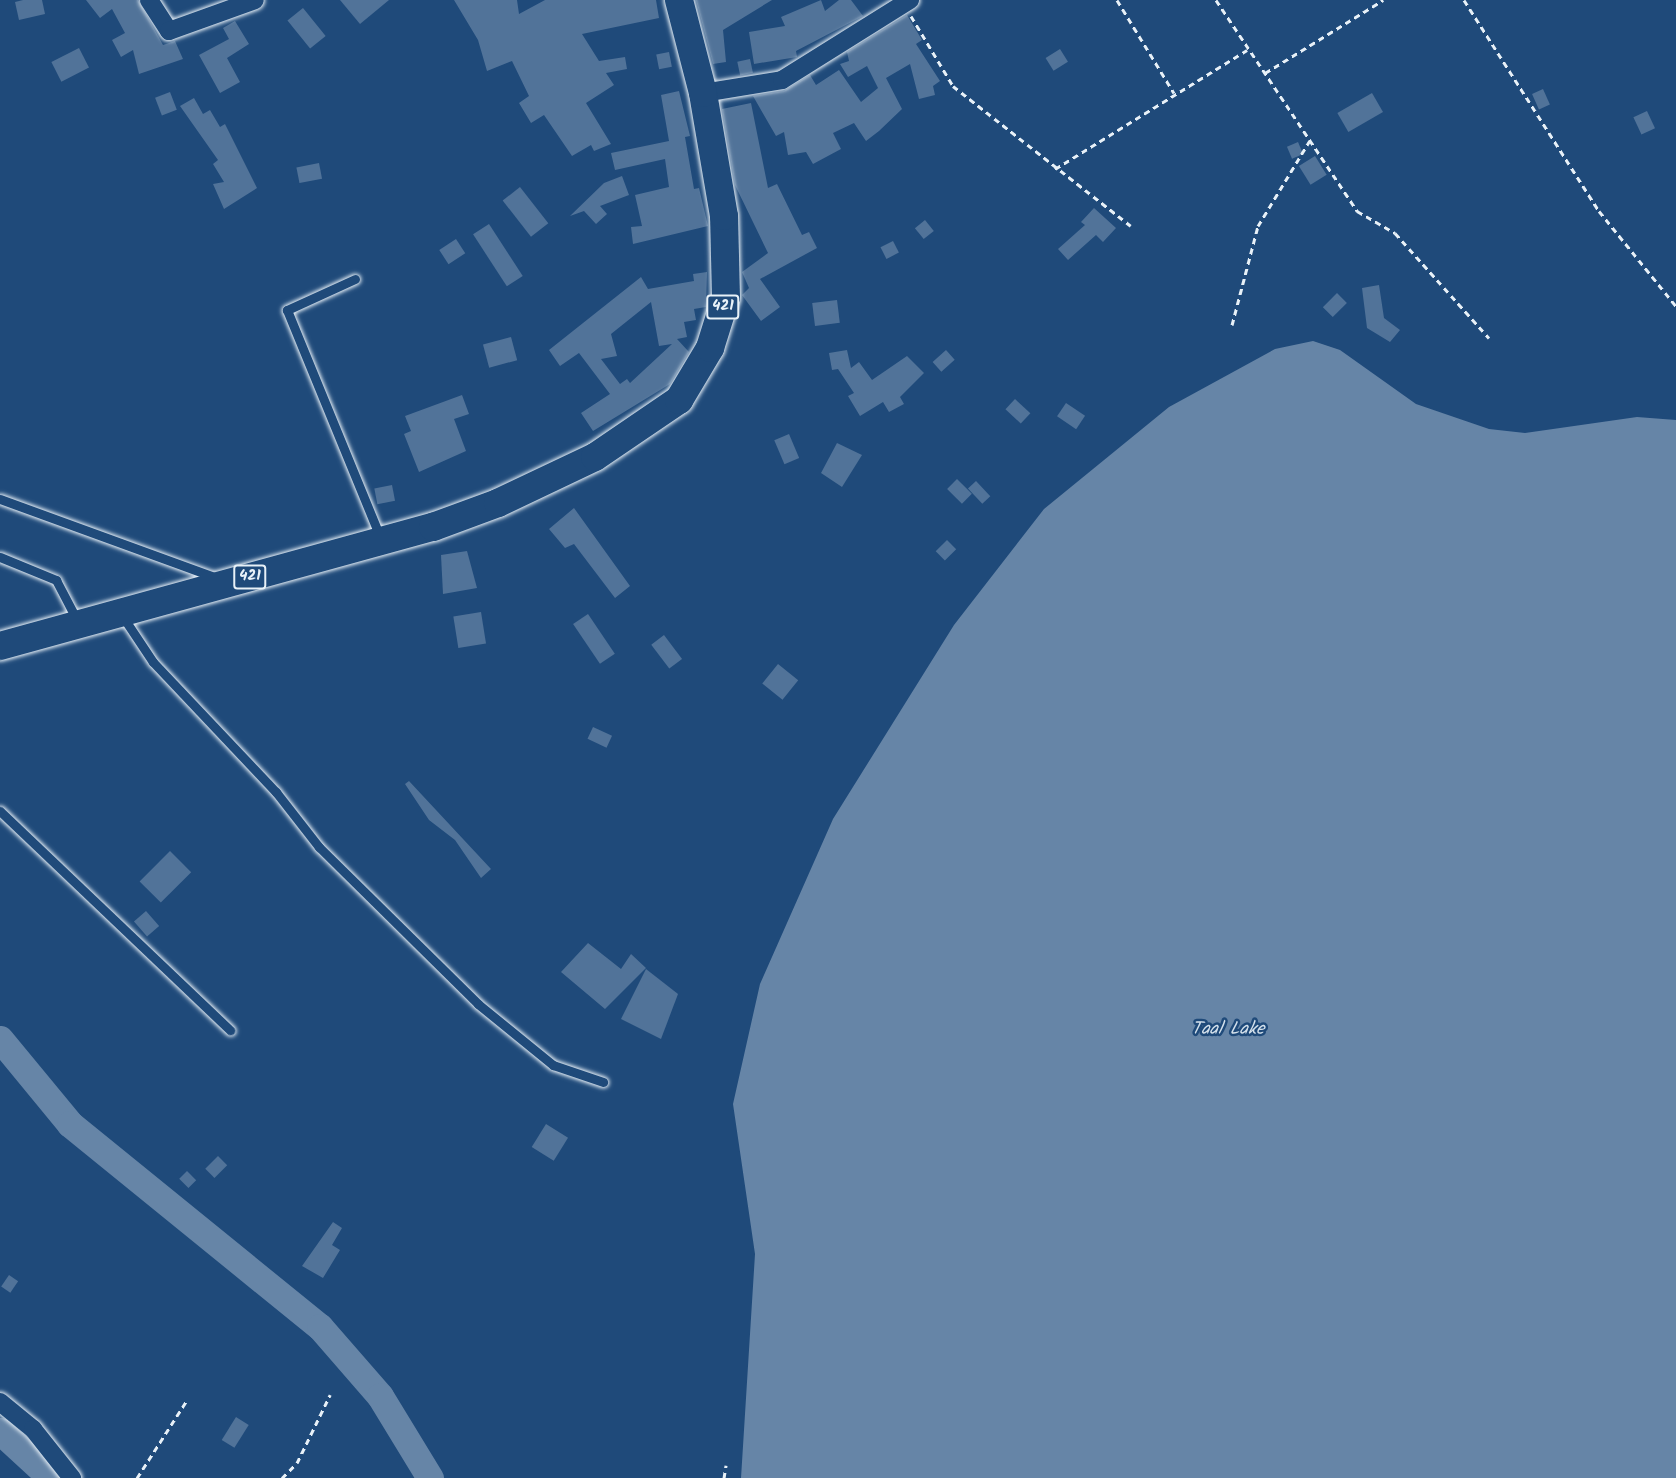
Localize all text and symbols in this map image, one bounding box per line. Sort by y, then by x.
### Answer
road number: 421 [705,295,741,319]
road number: 421 [232,565,268,589]
water label: Taal Lake [1192,1019,1264,1041]

